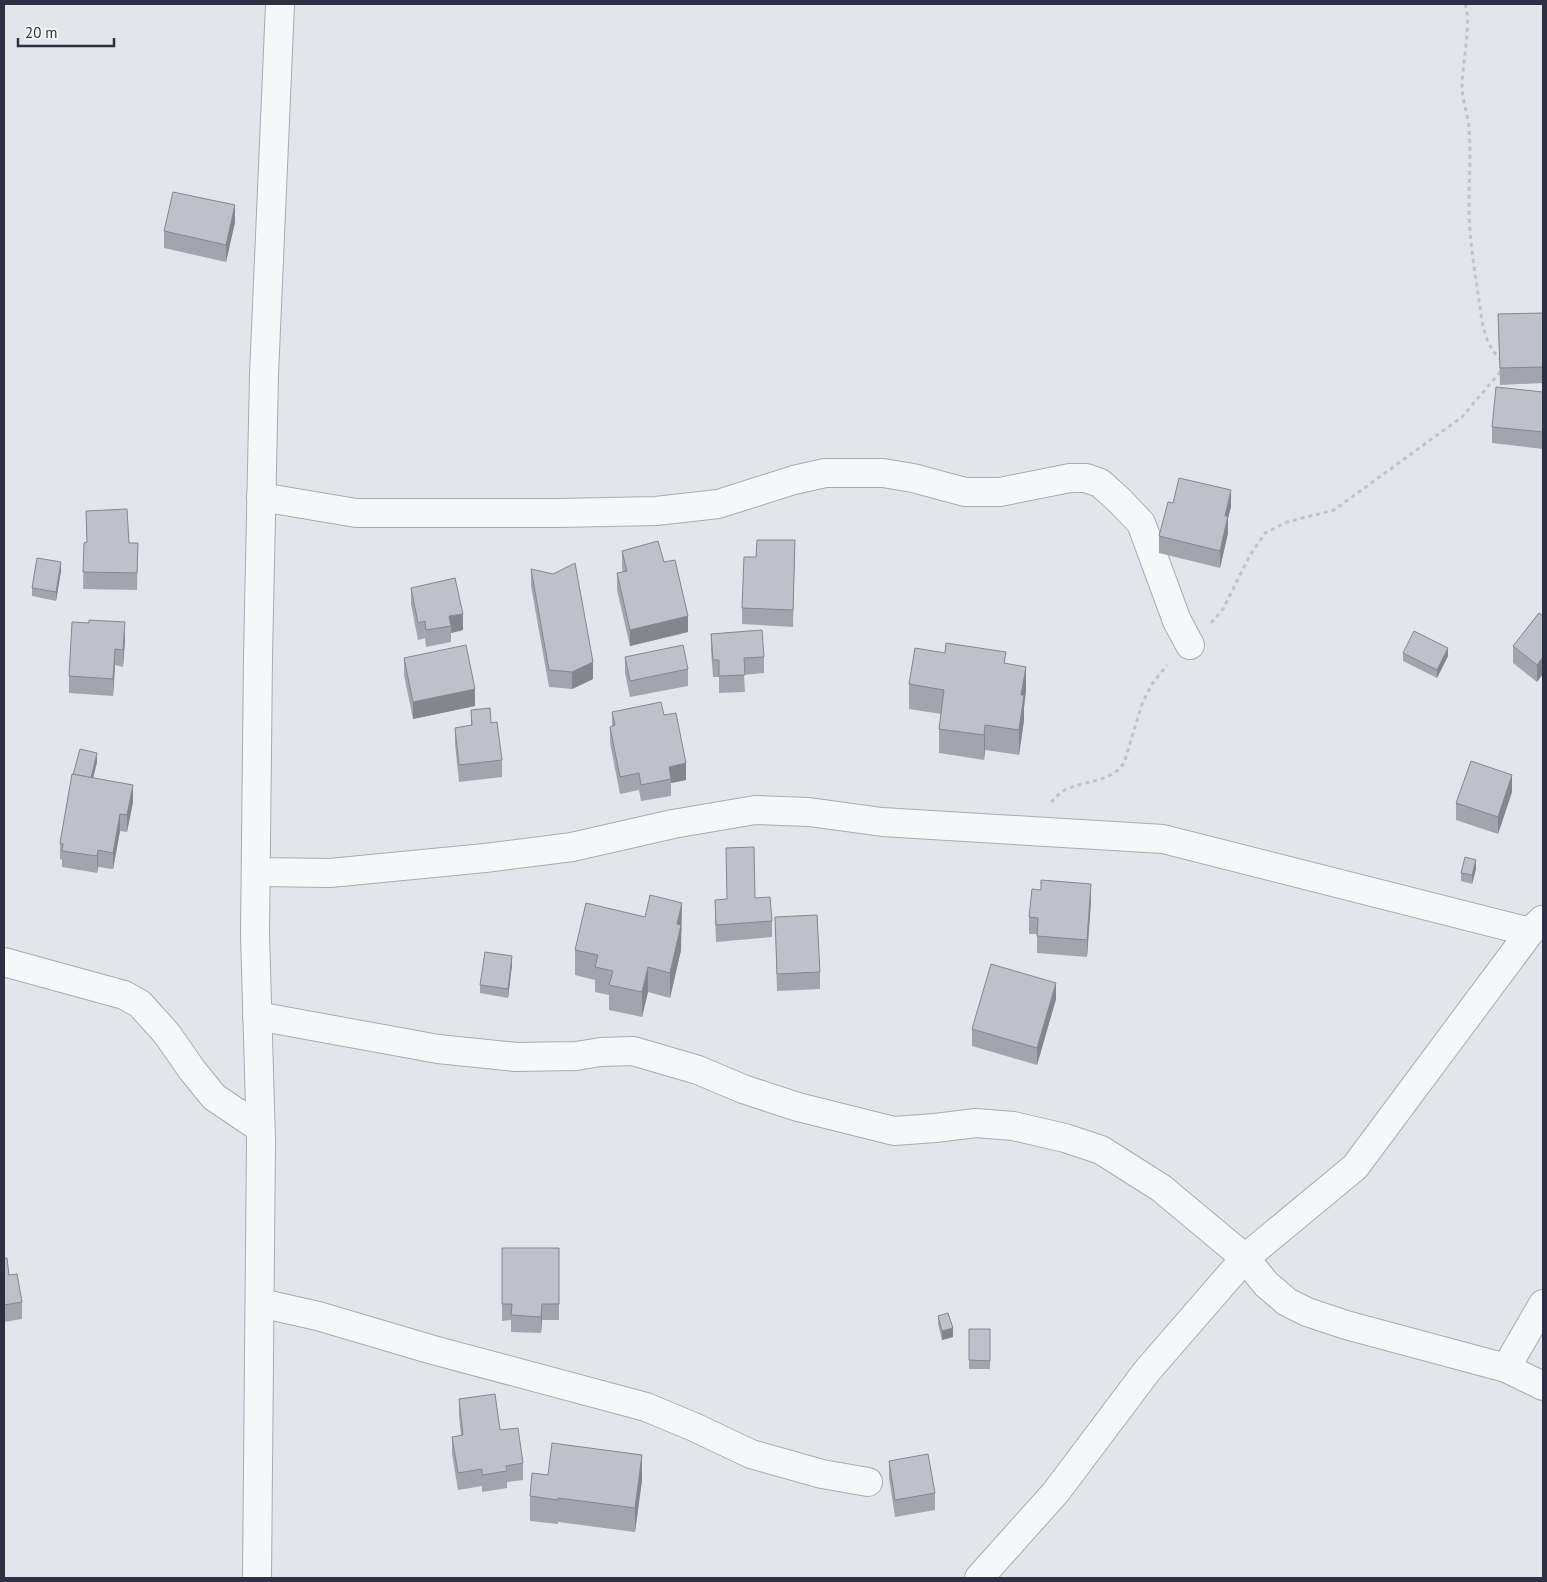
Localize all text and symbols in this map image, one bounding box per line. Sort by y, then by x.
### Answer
scale bar [18,15,114,47]
text: 20 m [25,23,58,42]

